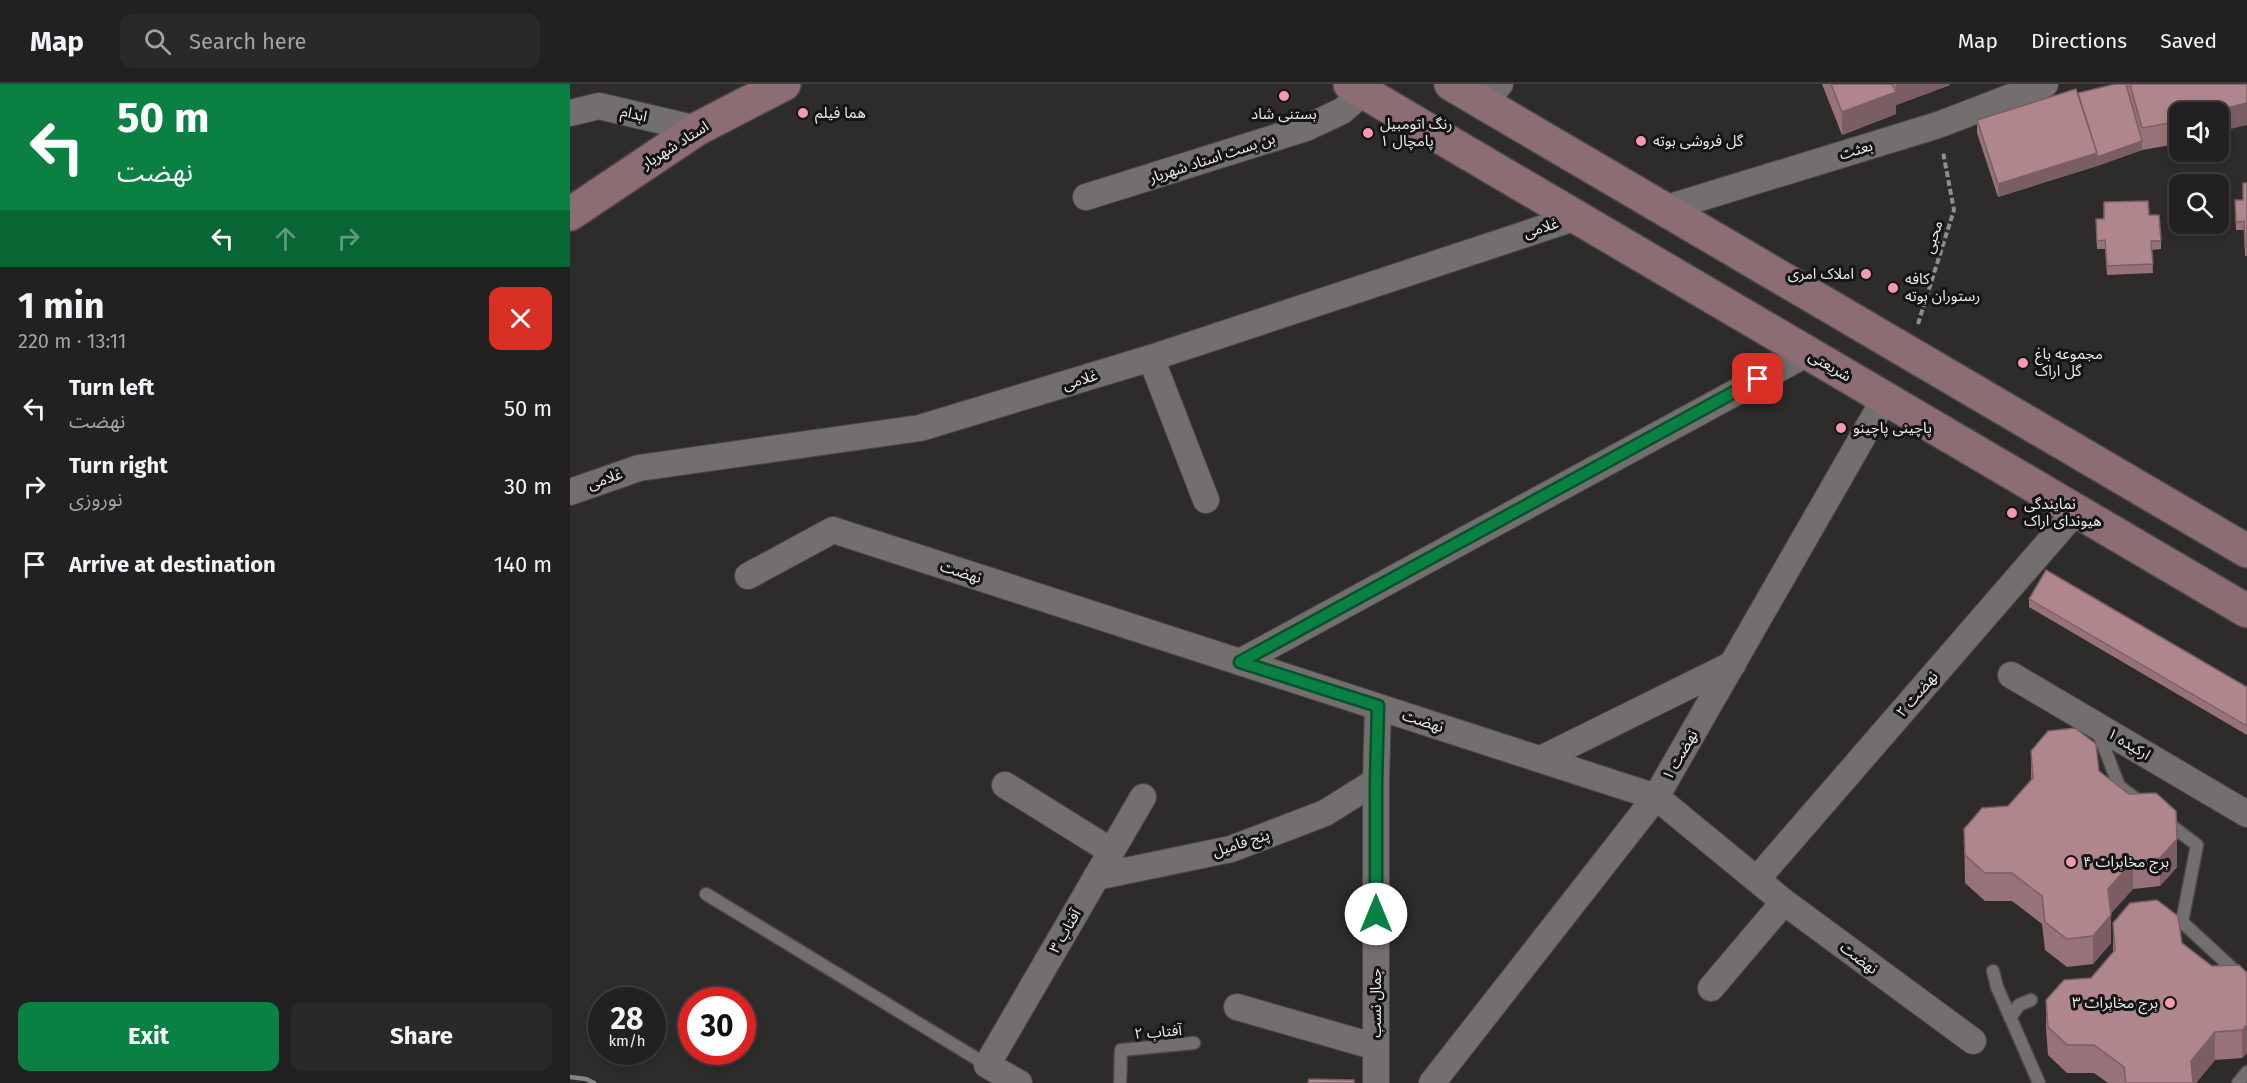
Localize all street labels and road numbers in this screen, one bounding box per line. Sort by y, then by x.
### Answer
street label: ابدام [619,102,649,128]
street label: استاد شهریار [637,117,712,173]
street label: بن بست استاد شهریار [1146,129,1277,187]
street label: بعثت [1837,136,1875,164]
street label: غلامی [1521,214,1561,242]
street label: محبی [1919,218,1947,256]
street label: شریعتی [1806,347,1855,385]
street label: غلامی [1060,366,1100,394]
street label: غلامی [585,465,625,493]
street label: نهضت [938,557,984,587]
street label: نهضت ۲ [1892,667,1942,721]
street label: نهضت [1400,706,1446,736]
street label: ارکیده ۱ [2104,724,2154,764]
street label: نهضت ۱ [1658,727,1702,783]
street label: پنج فامیل [1210,825,1273,864]
street label: آفتاب ۳ [1045,905,1085,956]
street label: نهضت [1837,938,1881,978]
street label: جمال نسب [1367,968,1385,1038]
street label: آفتاب ۲ [1133,1021,1183,1043]

